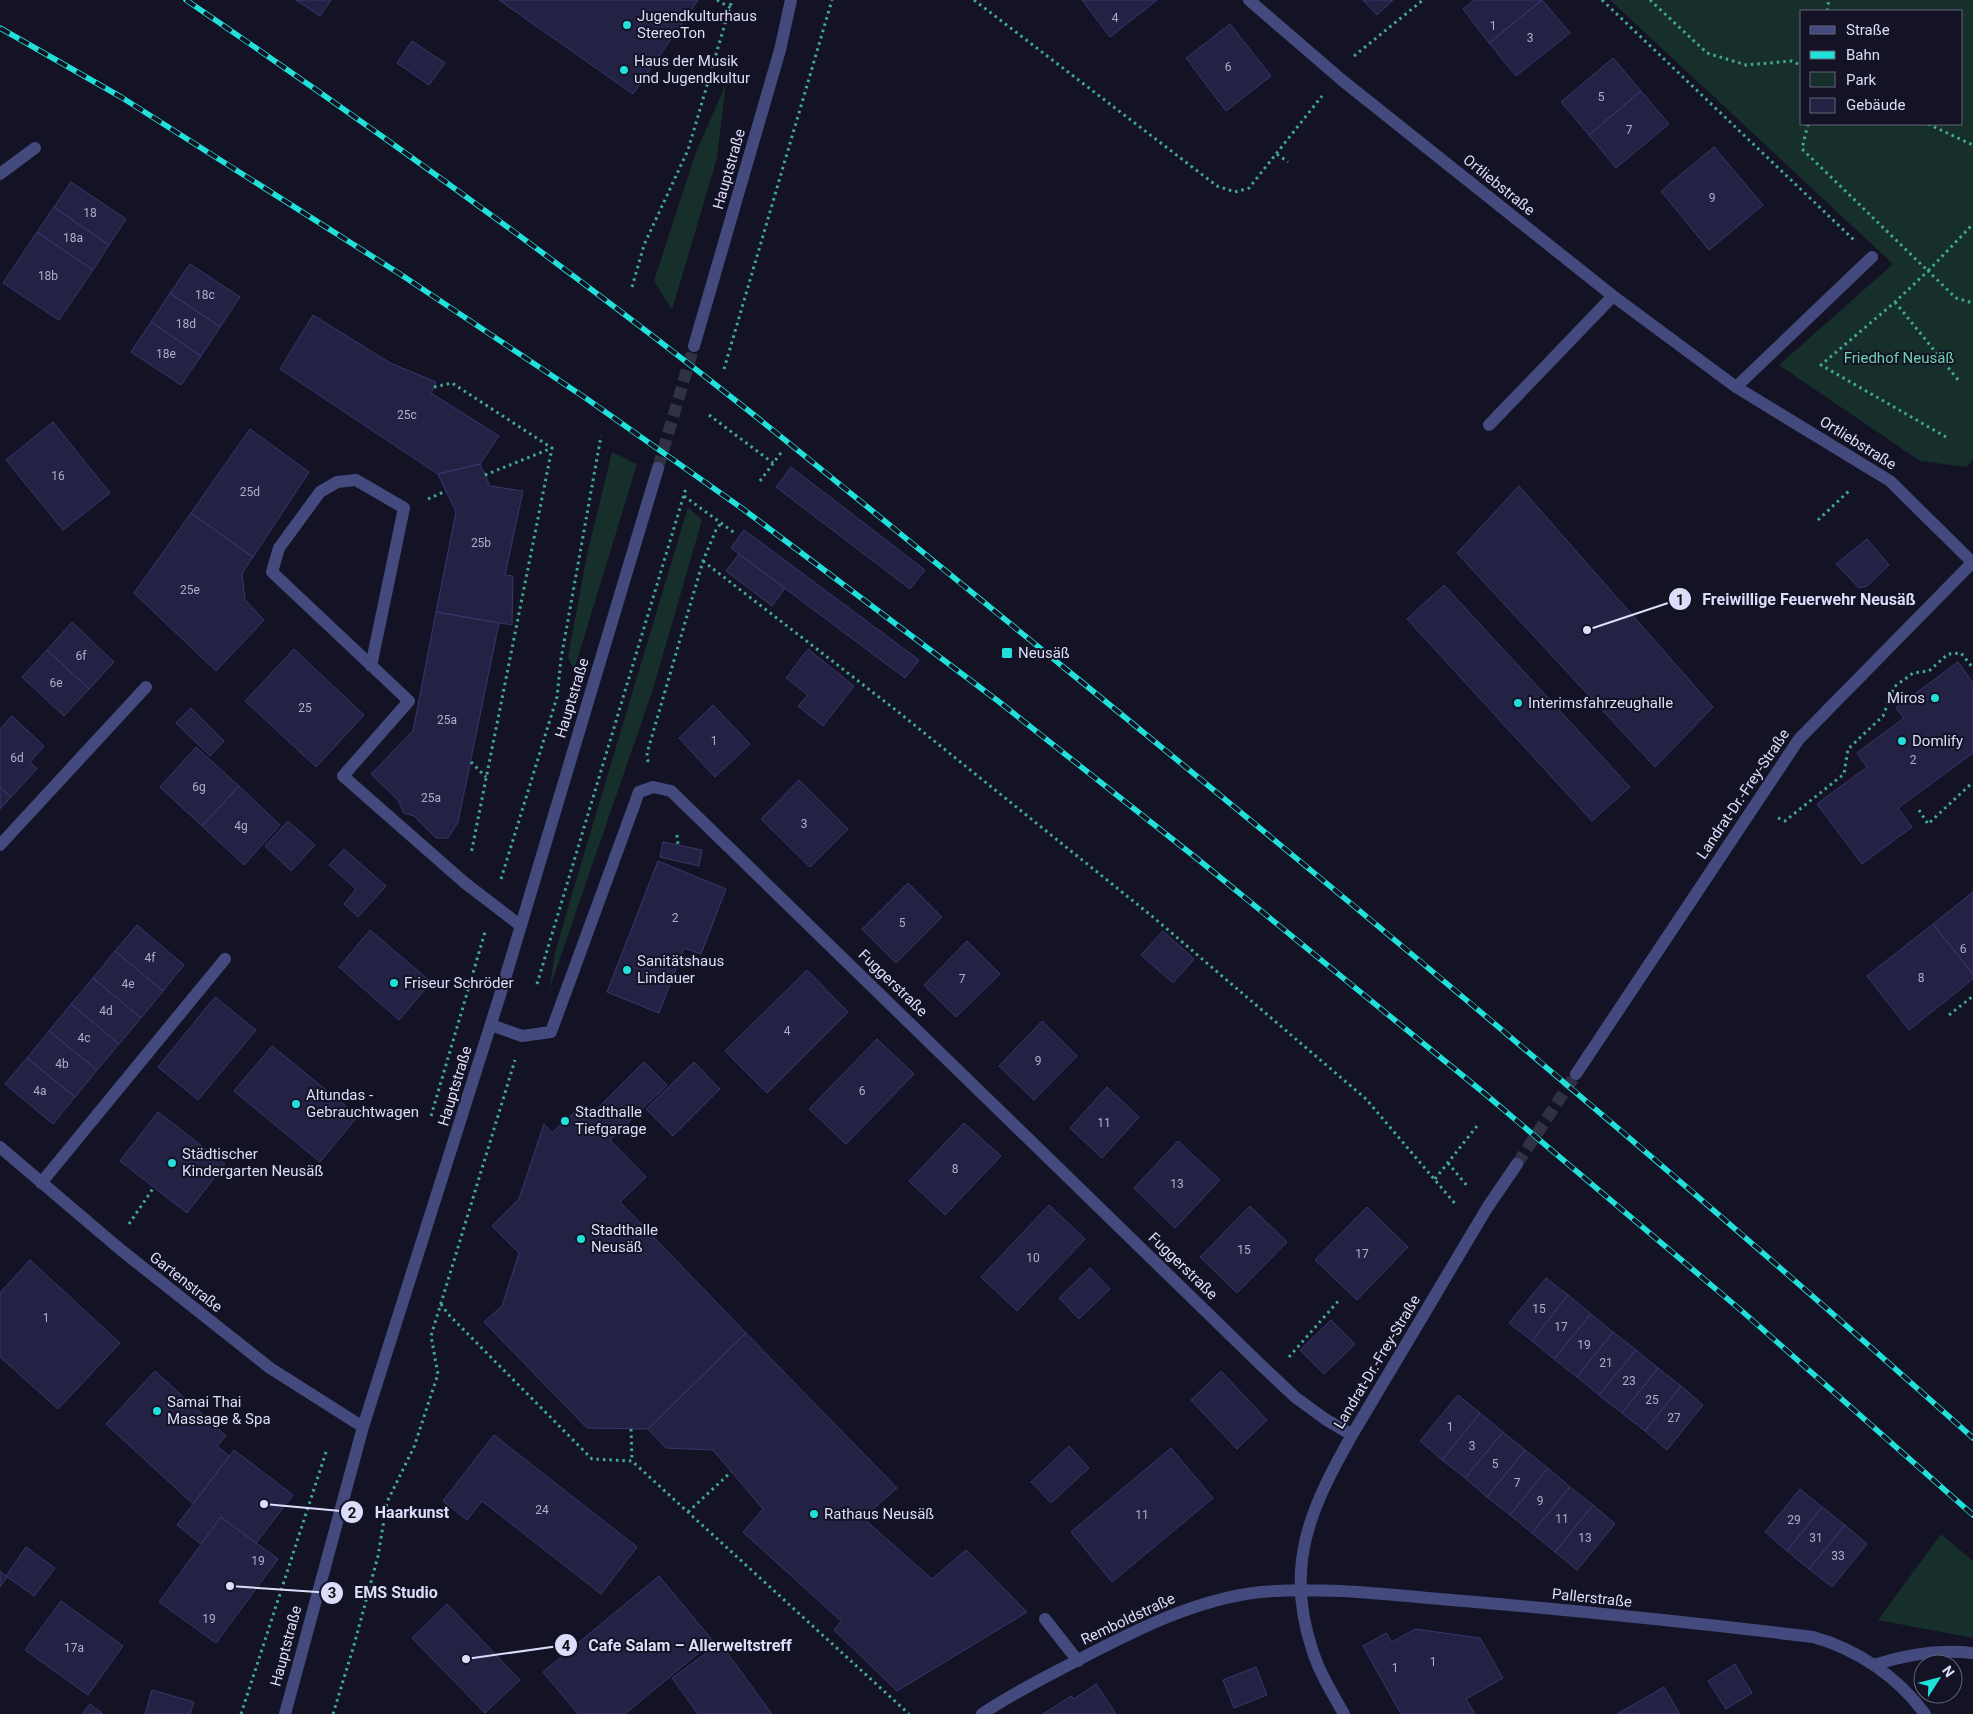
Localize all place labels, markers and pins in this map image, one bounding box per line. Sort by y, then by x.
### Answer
place label: Jugendkulturhaus StereoTon [637,7,757,42]
marker: Jugendkulturhaus StereoTon [621,19,633,31]
place label: Haus der Musik und Jugendkultur [634,52,750,87]
marker: Haus der Musik und Jugendkultur [618,64,630,76]
callout: Freiwillige Feuerwehr Neusäß [1667,584,1926,615]
place label: Neusäß [1018,644,1070,662]
marker: Neusäß [1000,646,1014,660]
place label: Miros [1887,689,1925,707]
marker: Miros [1929,692,1941,704]
place label: Interimsfahrzeughalle [1528,694,1673,712]
marker: Interimsfahrzeughalle [1512,697,1524,709]
place label: Domlify [1912,732,1963,750]
marker: Domlify [1896,735,1908,747]
place label: Sanitätshaus Lindauer [637,952,724,987]
marker: Sanitätshaus Lindauer [621,964,633,976]
place label: Friseur Schröder [404,974,514,992]
marker: Friseur Schröder [388,977,400,989]
place label: Altundas - Gebrauchtwagen [306,1086,419,1121]
marker: Altundas - Gebrauchtwagen [290,1098,302,1110]
place label: Stadthalle Tiefgarage [575,1103,647,1138]
marker: Stadthalle Tiefgarage [559,1115,571,1127]
place label: Städtischer Kindergarten Neusäß [182,1145,323,1180]
marker: Städtischer Kindergarten Neusäß [166,1157,178,1169]
place label: Stadthalle Neusäß [591,1221,658,1256]
marker: Stadthalle Neusäß [575,1233,587,1245]
place label: Samai Thai Massage & Spa [167,1393,271,1428]
marker: Samai Thai Massage & Spa [151,1405,163,1417]
callout: Haarkunst [340,1497,459,1528]
place label: Rathaus Neusäß [824,1505,934,1523]
marker: Rathaus Neusäß [808,1508,820,1520]
callout: EMS Studio [319,1577,448,1608]
callout: Cafe Salam – Allerweltstreff [553,1630,802,1661]

